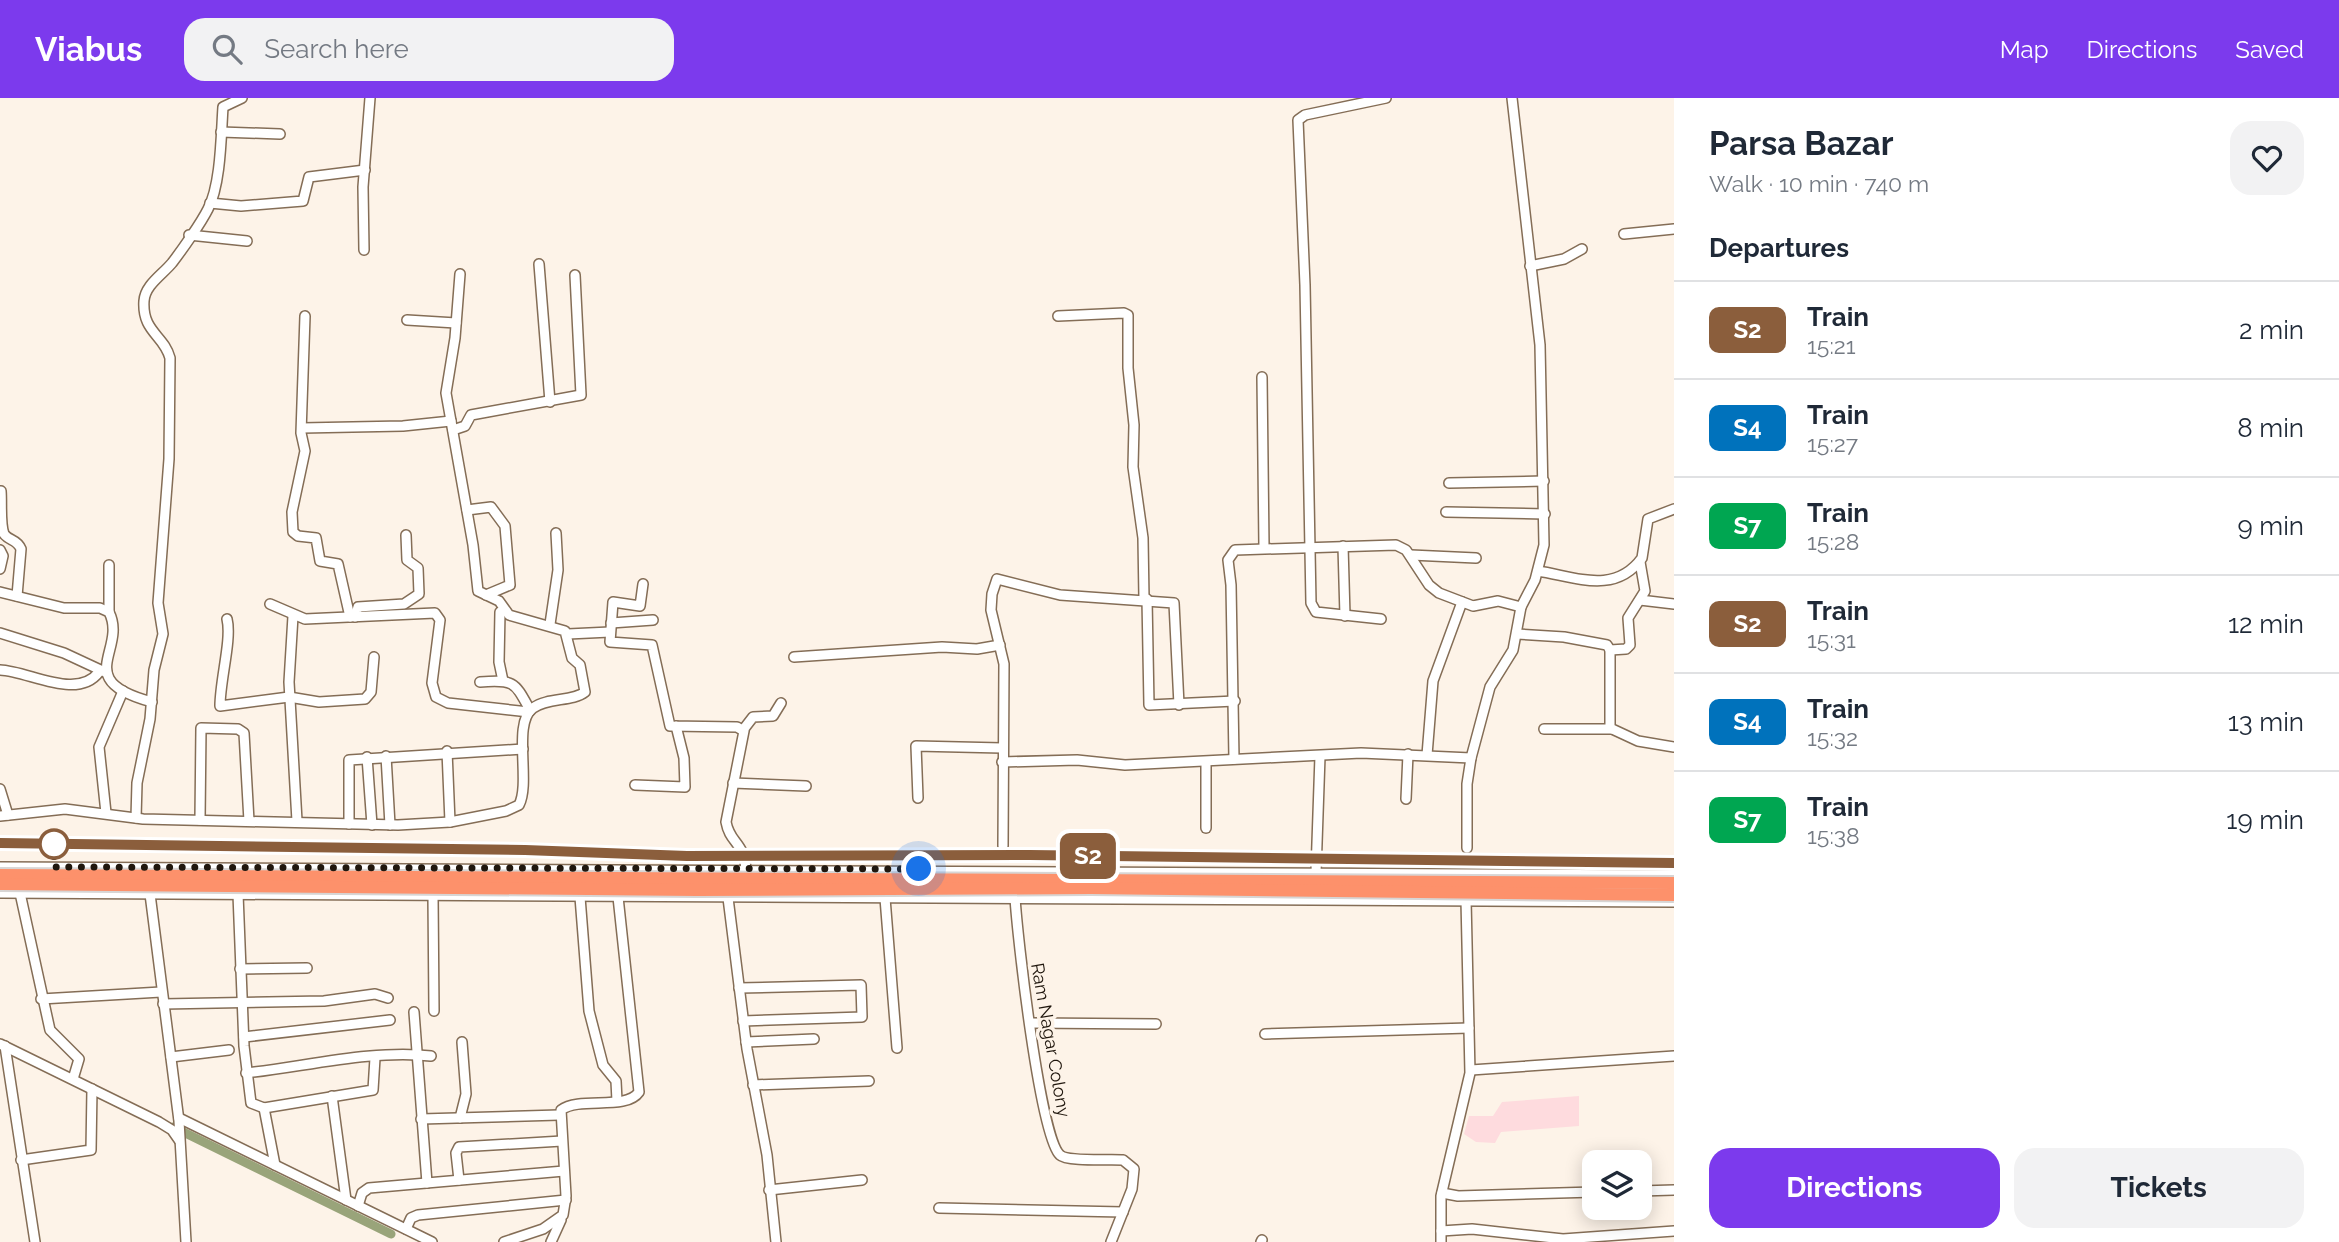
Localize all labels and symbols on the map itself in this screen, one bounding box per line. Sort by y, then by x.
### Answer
unlabelled marker [39,829,69,859]
line badge: S2 [1056,833,1120,879]
your location [901,851,936,886]
street label: Ram Nagar Colony [1027,961,1075,1119]

